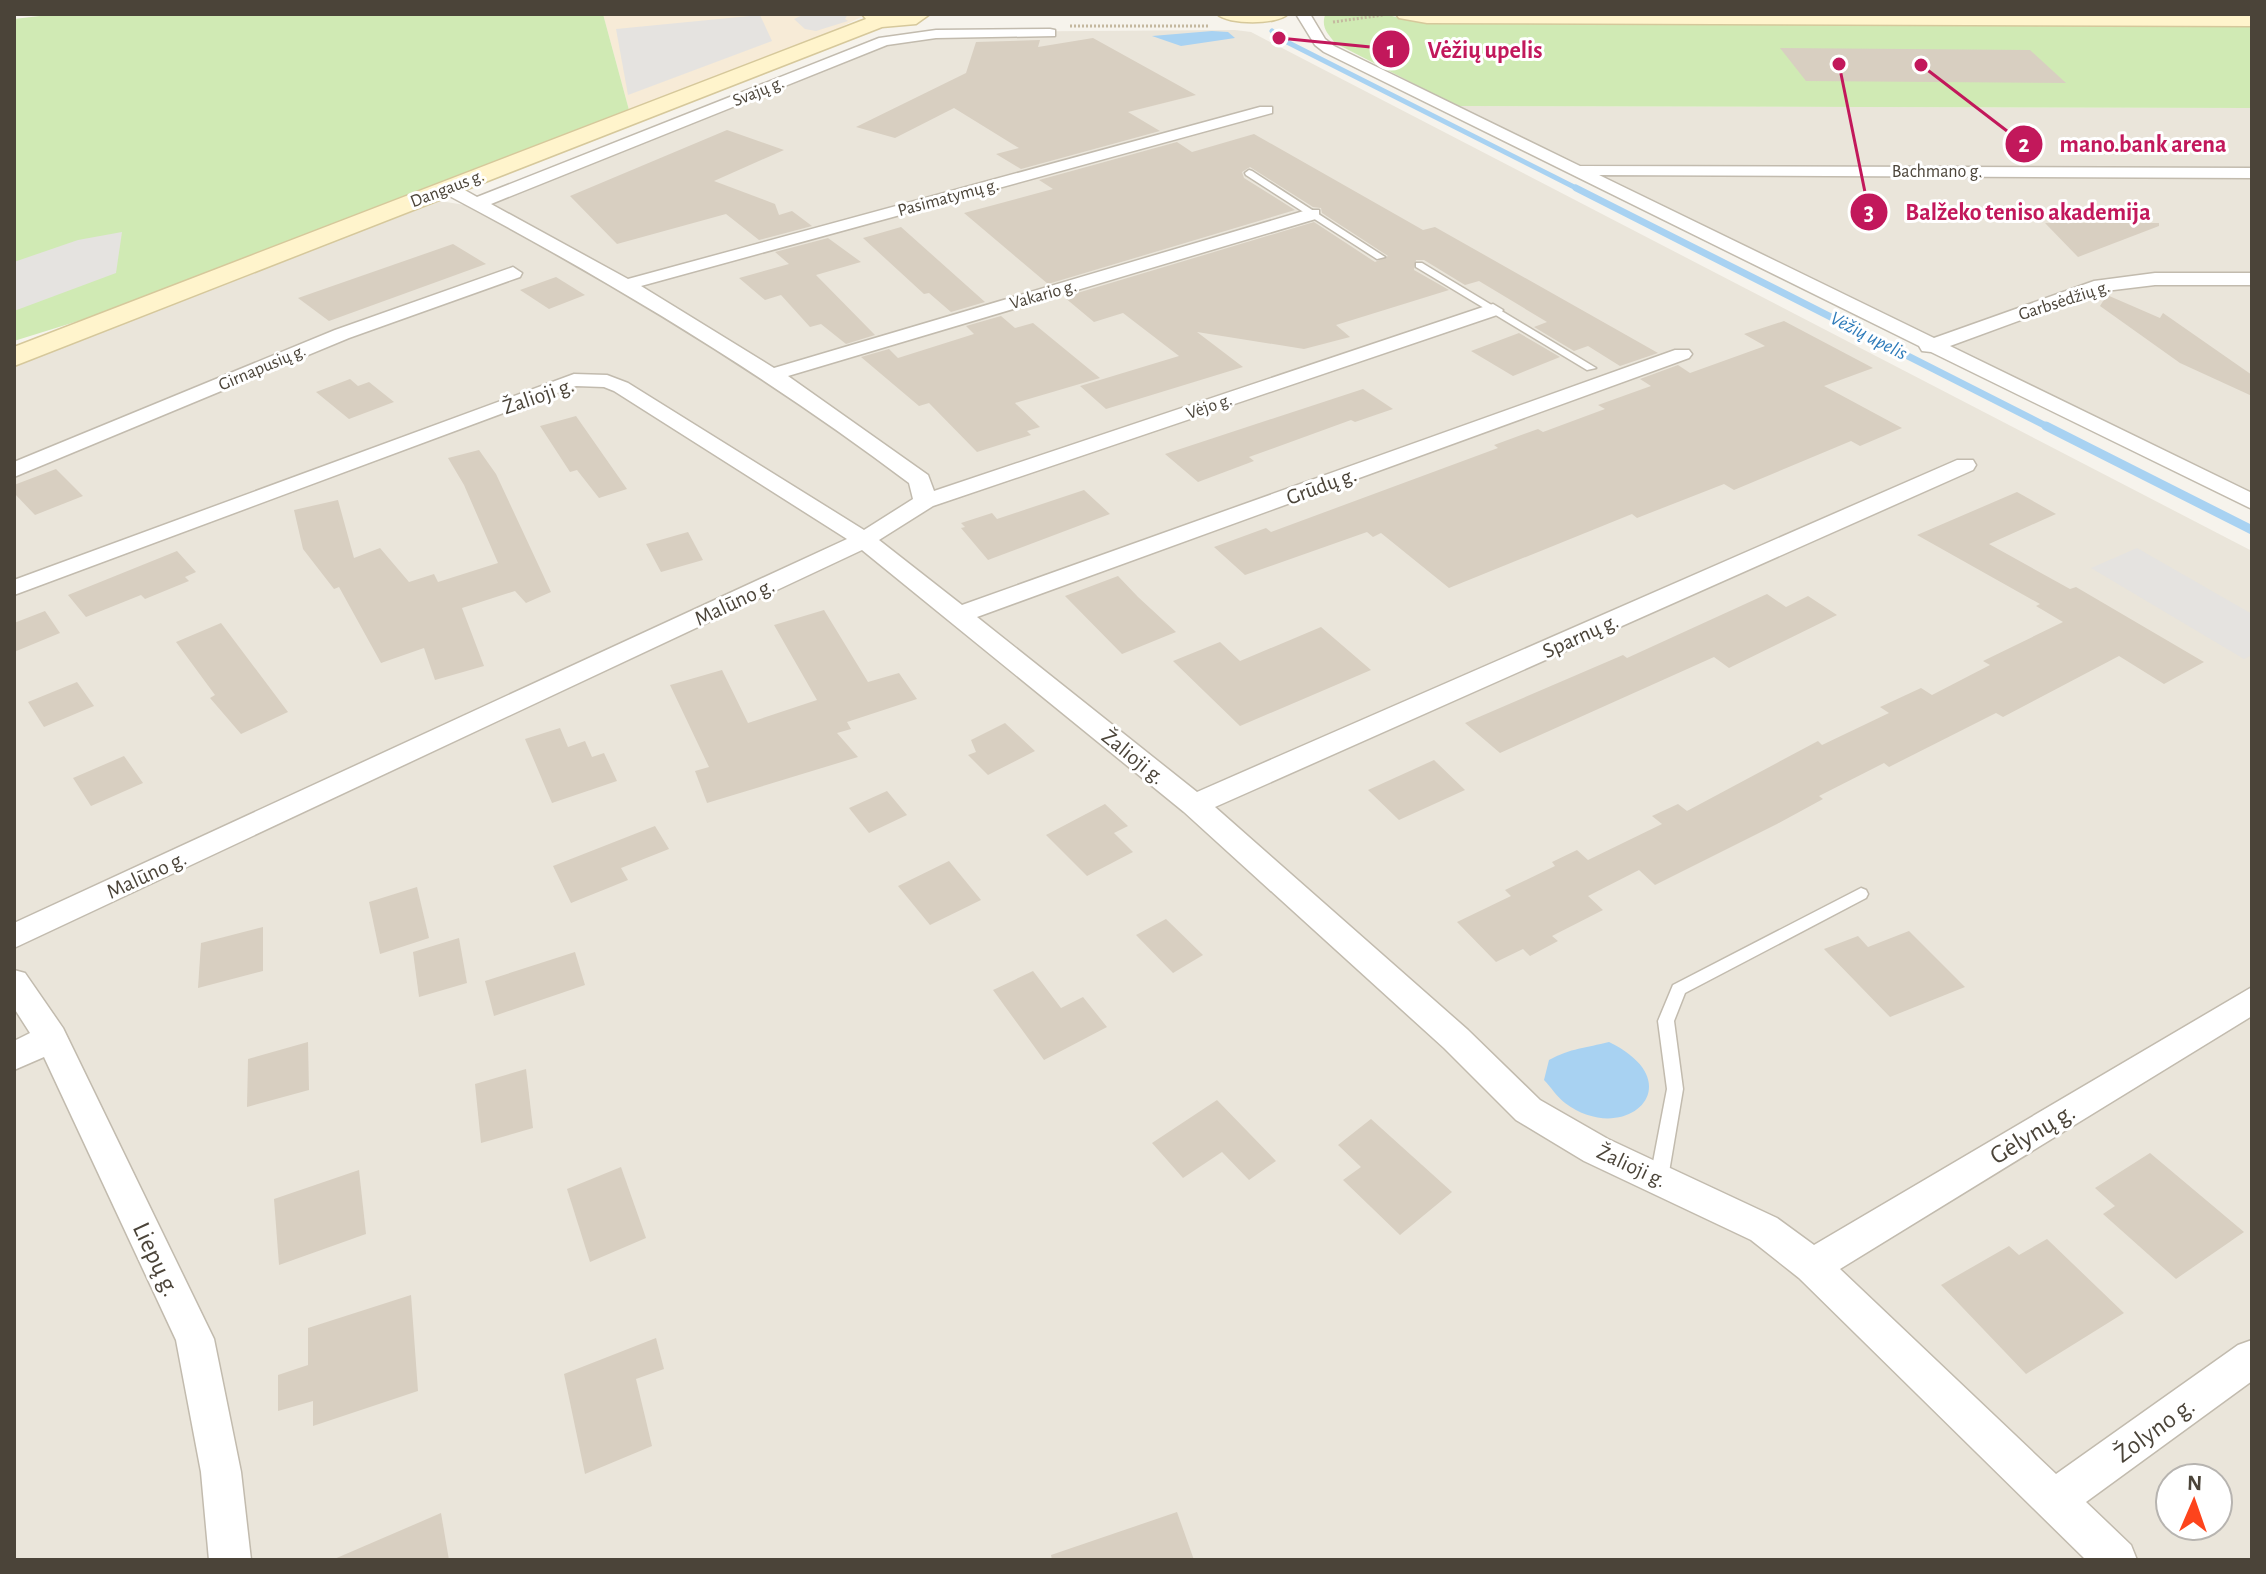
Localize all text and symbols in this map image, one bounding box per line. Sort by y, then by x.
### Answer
callout: Vėžių upelis [1371,25,1558,73]
text: 1 [1387,39,1395,63]
text: Vėžių upelis [1428,39,1542,63]
street label: Svajų g. [730,74,787,110]
callout: mano.bank arena [2004,120,2243,168]
text: 2 [2018,133,2030,157]
text: mano.bank arena [2060,133,2226,157]
street label: Bachmano g. [1892,163,1982,181]
street label: Dangaus g. [408,167,487,211]
street label: Pasimatymų g. [896,176,1001,220]
callout: Balžeko teniso akademija [1849,188,2166,236]
text: 3 [1864,201,1874,225]
text: Balžeko teniso akademija [1905,201,2151,225]
street label: Vakario g. [1008,277,1079,313]
street label: Garbsėdžių g. [2016,278,2112,324]
water label: Vėžių upelis [1827,308,1911,364]
street label: Girnapusių g. [216,341,309,394]
street label: Žalioji g. [499,373,577,418]
street label: Vėjo g. [1184,391,1235,423]
street label: Grūdų g. [1283,463,1359,509]
street label: Malūno g. [691,574,778,630]
street label: Sparnų g. [1539,609,1622,662]
street label: Žalioji g. [1098,724,1170,789]
street label: Malūno g. [103,847,190,903]
street label: Gėlynų g. [1985,1098,2080,1169]
street label: Žalioji g. [1593,1139,1670,1191]
street label: Liepų g. [128,1218,184,1300]
street label: Žolyno g. [2109,1391,2200,1467]
north arrow [2154,1462,2234,1542]
text: N [2187,1472,2203,1494]

